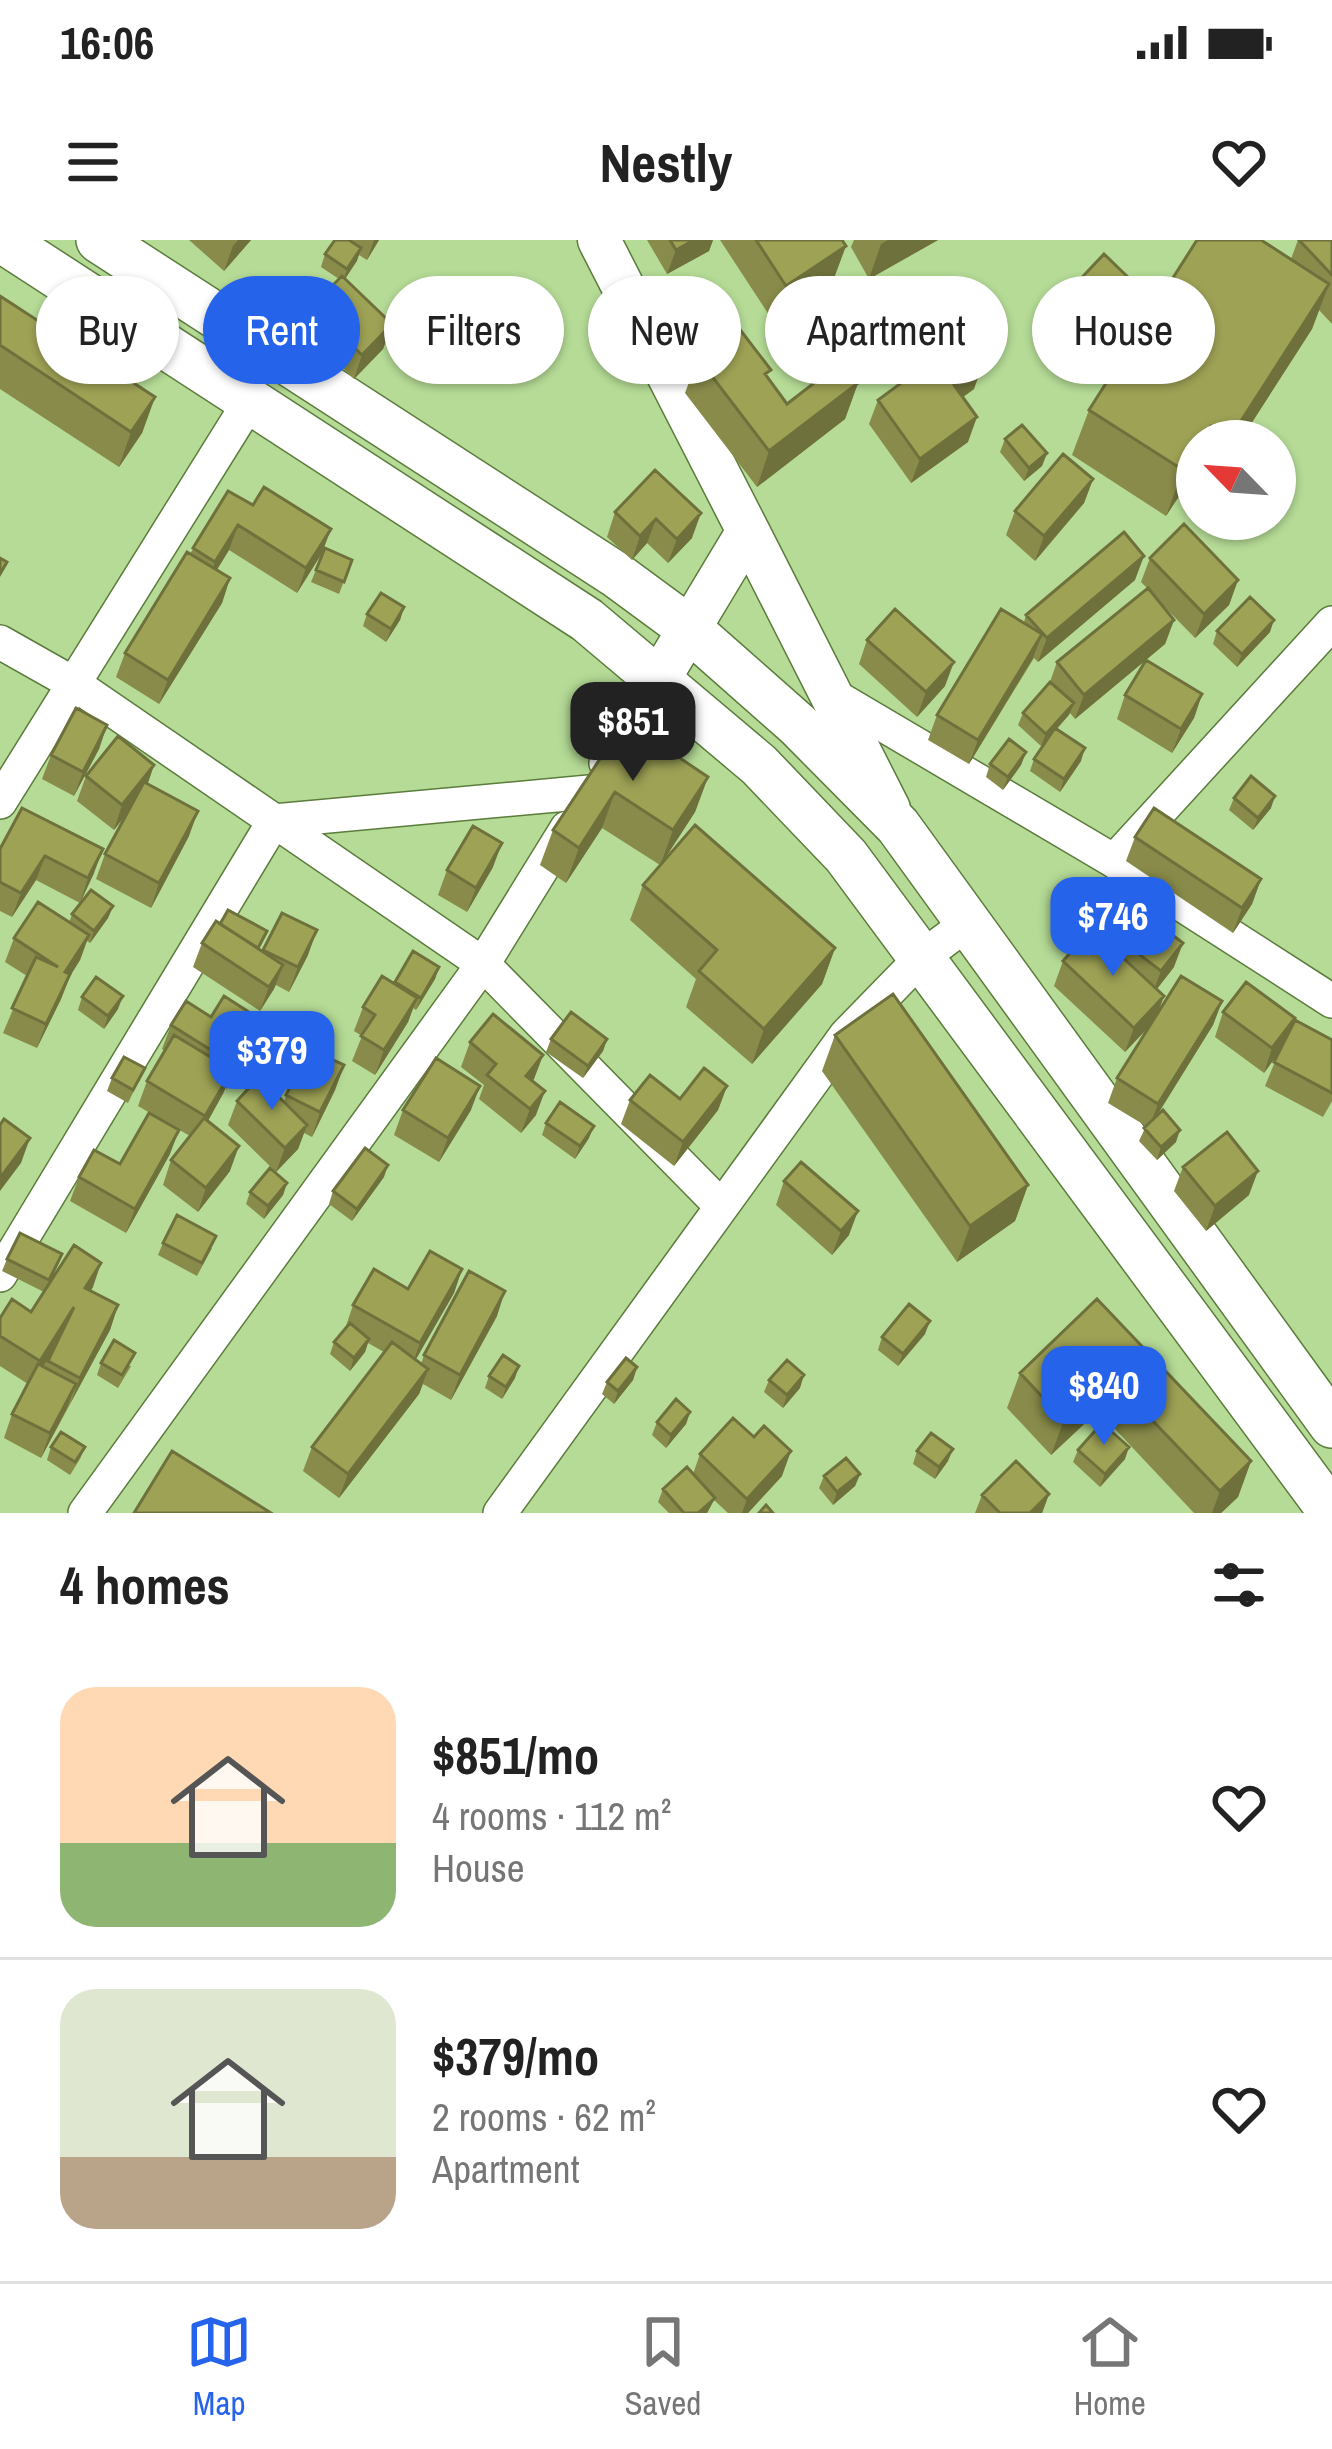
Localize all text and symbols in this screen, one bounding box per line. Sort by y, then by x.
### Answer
text: 16:06 [60,12,154,73]
text: Nestly [600,126,732,199]
icon: menu [60,129,126,195]
icon: heart [1206,129,1272,195]
chip: Buy [36,276,179,384]
chip: Rent [203,276,360,384]
chip: Filters [384,276,564,384]
chip: New [588,276,741,384]
chip: Apartment [765,276,1008,384]
chip: House [1032,276,1215,384]
north arrow [1176,420,1296,540]
map controls [1176,420,1296,540]
pin: $851 [562,682,704,784]
text: $851 [597,695,669,747]
pin: $746 [1042,877,1184,979]
text: $746 [1077,890,1149,942]
pin: $379 [201,1011,343,1113]
text: $379 [236,1024,308,1076]
pin: $840 [1033,1346,1175,1448]
text: $840 [1068,1359,1140,1411]
text: 4 homes [60,1551,230,1620]
icon: filters [1206,1552,1272,1618]
text: $851/mo [432,1721,599,1790]
icon: home [156,1735,300,1879]
icon: heart [1206,1774,1272,1840]
text: 4 rooms · 112 m² [432,1790,671,1842]
text: House [432,1842,524,1894]
text: $379/mo [432,2022,599,2091]
icon: home [156,2037,300,2181]
icon: heart [1206,2076,1272,2142]
text: 2 rooms · 62 m² [432,2091,656,2143]
text: Apartment [432,2143,580,2195]
tab: Map [186,2309,252,2425]
tab: Saved [625,2309,701,2425]
tab: Home [1074,2309,1146,2425]

